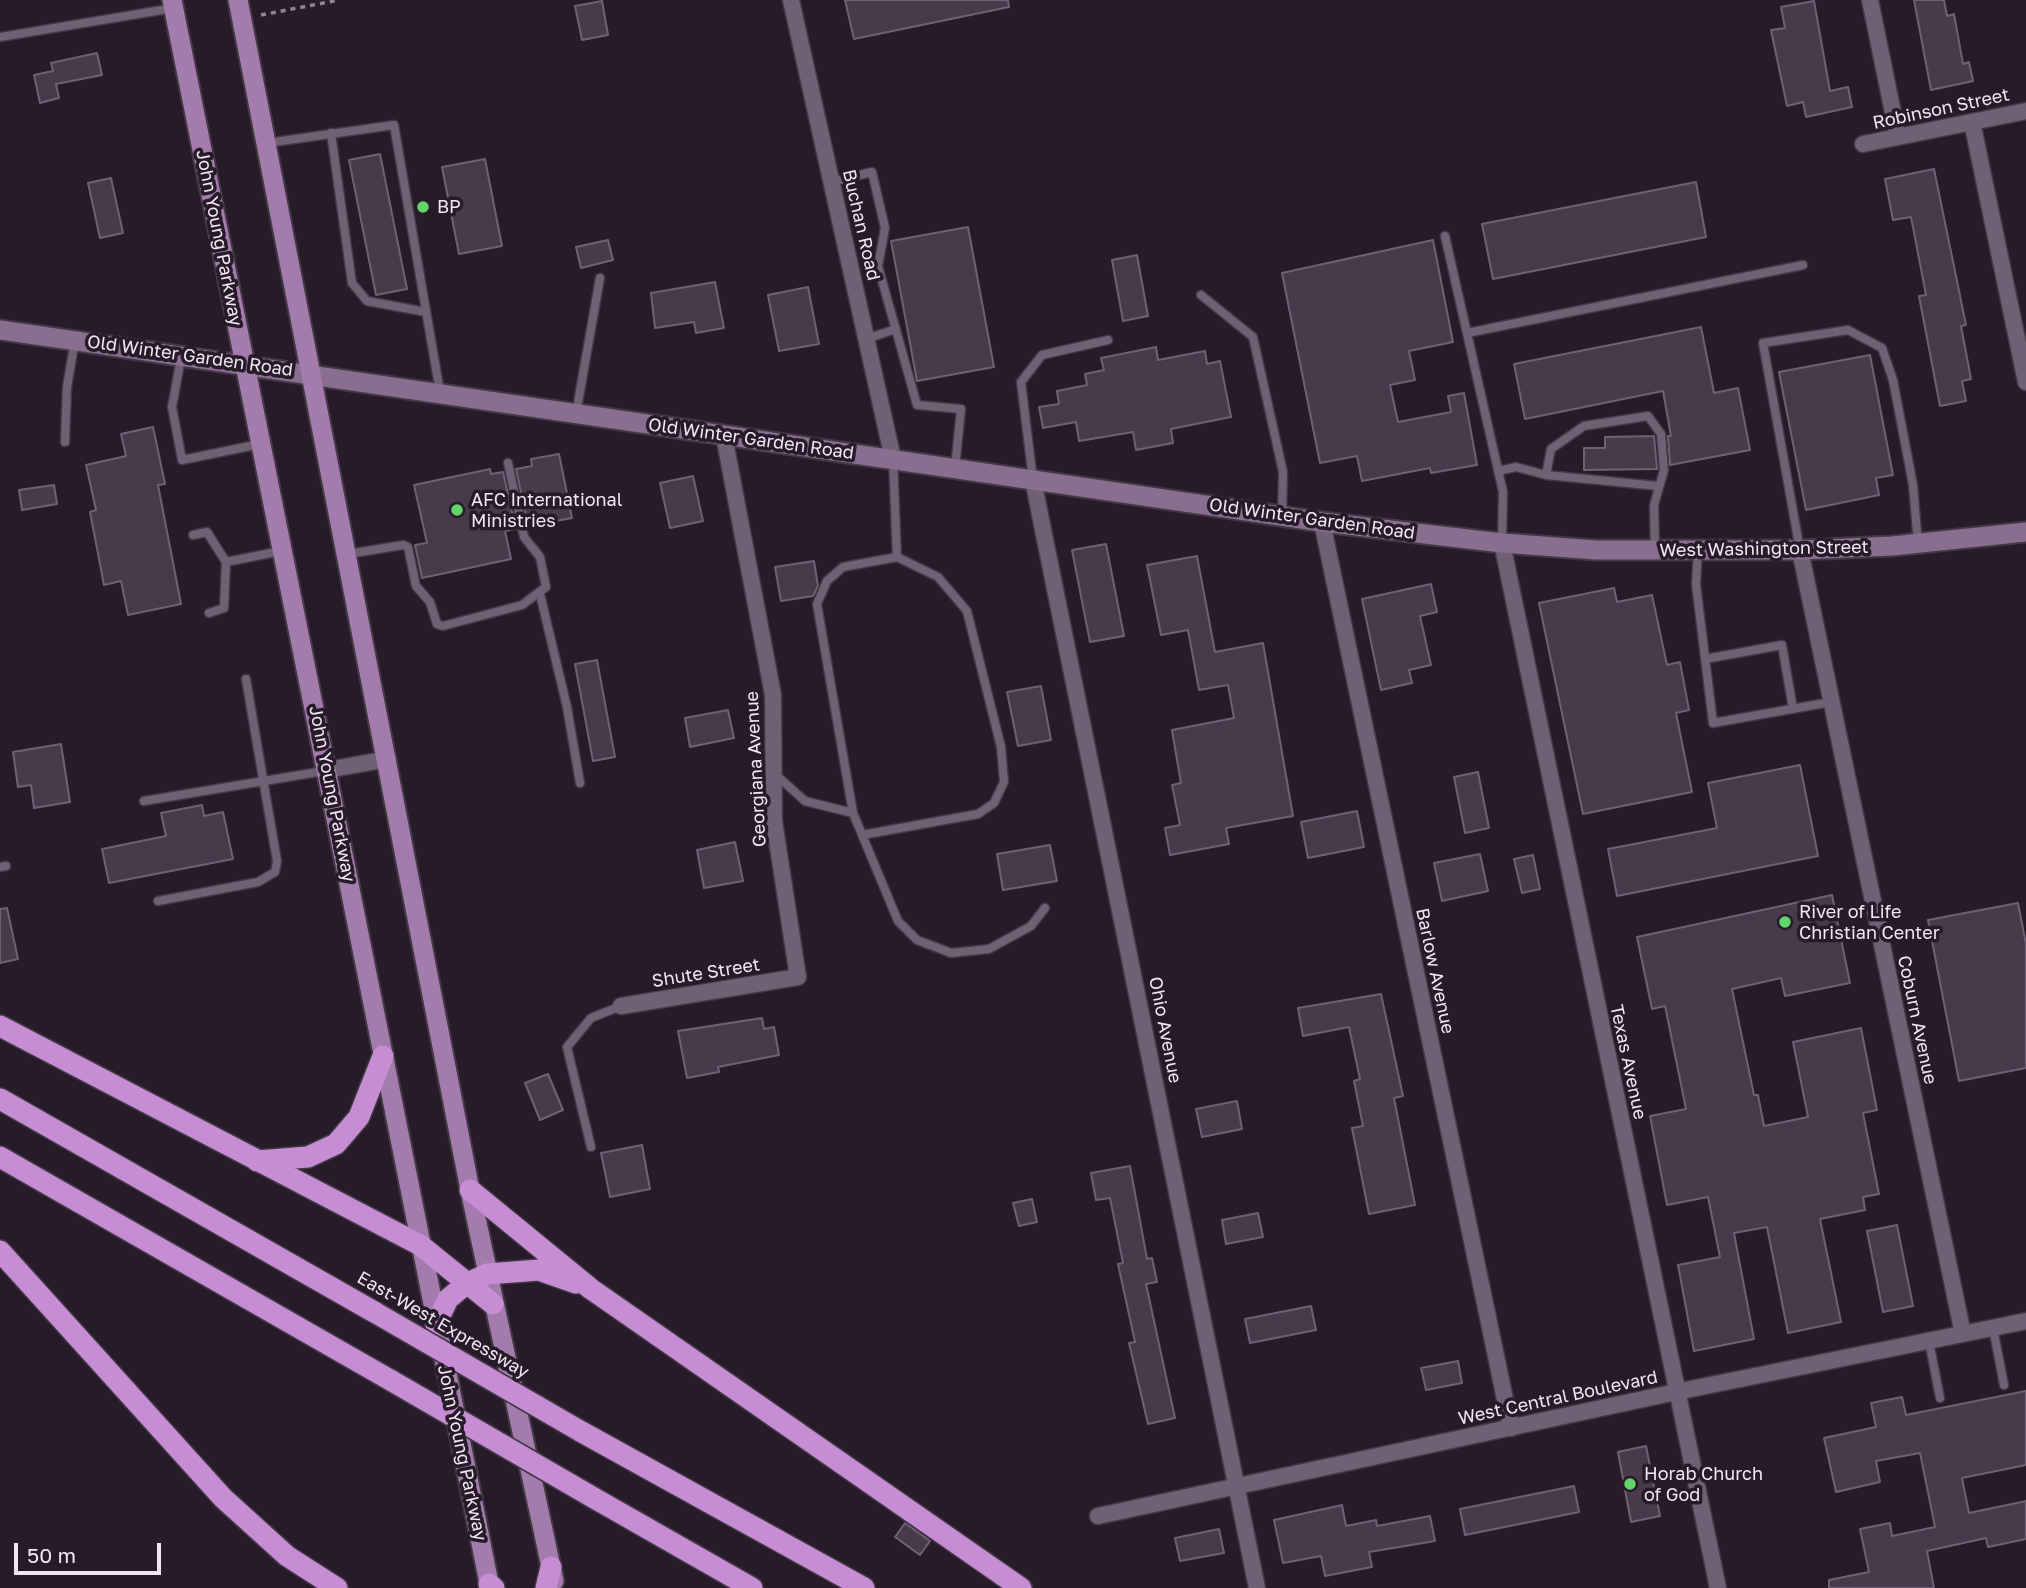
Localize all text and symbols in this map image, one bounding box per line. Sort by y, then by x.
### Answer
street label: Robinson Street [1871,84,2011,134]
street label: John Young Parkway [191,148,247,328]
street label: Buchan Road [838,167,884,283]
place label: BP [437,196,461,218]
marker: BP [415,199,431,215]
street label: Old Winter Garden Road [86,331,294,381]
street label: Old Winter Garden Road [647,414,855,464]
place label: AFC International Ministries [471,489,623,532]
street label: Old Winter Garden Road [1208,494,1416,544]
marker: AFC International Ministries [449,502,465,518]
street label: West Washington Street [1659,536,1869,562]
street label: Georgiana Avenue [741,690,771,848]
street label: John Young Parkway [304,704,360,884]
place label: River of Life Christian Center [1799,901,1940,944]
street label: Barlow Avenue [1411,906,1459,1036]
marker: River of Life Christian Center [1777,914,1793,930]
street label: Shute Street [651,954,761,992]
street label: Coburn Avenue [1893,954,1941,1086]
street label: Ohio Avenue [1144,975,1186,1085]
street label: Texas Avenue [1605,1002,1651,1122]
street label: East-West Expressway [353,1267,533,1383]
street label: John Young Parkway [433,1363,491,1543]
street label: West Central Boulevard [1456,1366,1660,1430]
place label: Horab Church of God [1644,1463,1763,1506]
marker: Horab Church of God [1622,1476,1638,1492]
scale bar [18,1528,164,1572]
text: 50 m [27,1542,76,1568]

